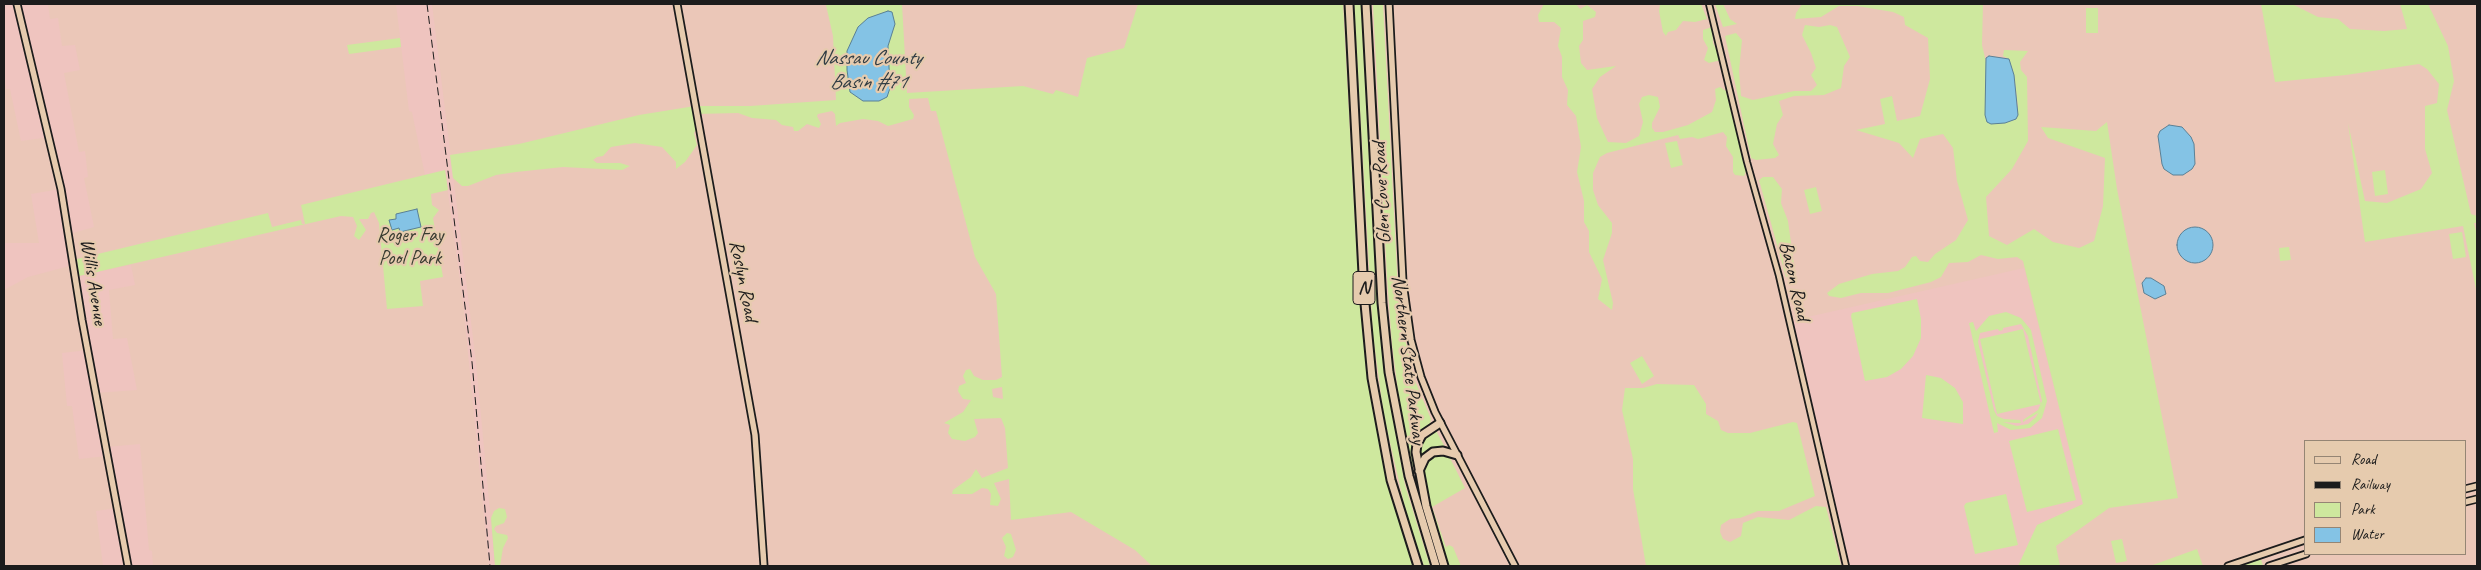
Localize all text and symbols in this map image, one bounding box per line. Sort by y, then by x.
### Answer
water label: Nassau County Basin #71 [815,45,921,95]
street label: Glen Cove Road [1367,142,1397,244]
park label: Roger Fay Pool Park [377,224,443,271]
street label: Willis Avenue [74,237,112,327]
street label: Roslyn Road [723,238,763,324]
street label: Bacon Road [1773,239,1815,323]
road number: N [1353,272,1375,304]
street label: Northern State Parkway [1386,274,1430,446]
legend [2304,440,2466,555]
text: Road [2351,450,2376,469]
text: Railway [2351,475,2390,494]
text: Park [2351,500,2375,519]
text: Water [2351,525,2384,544]

